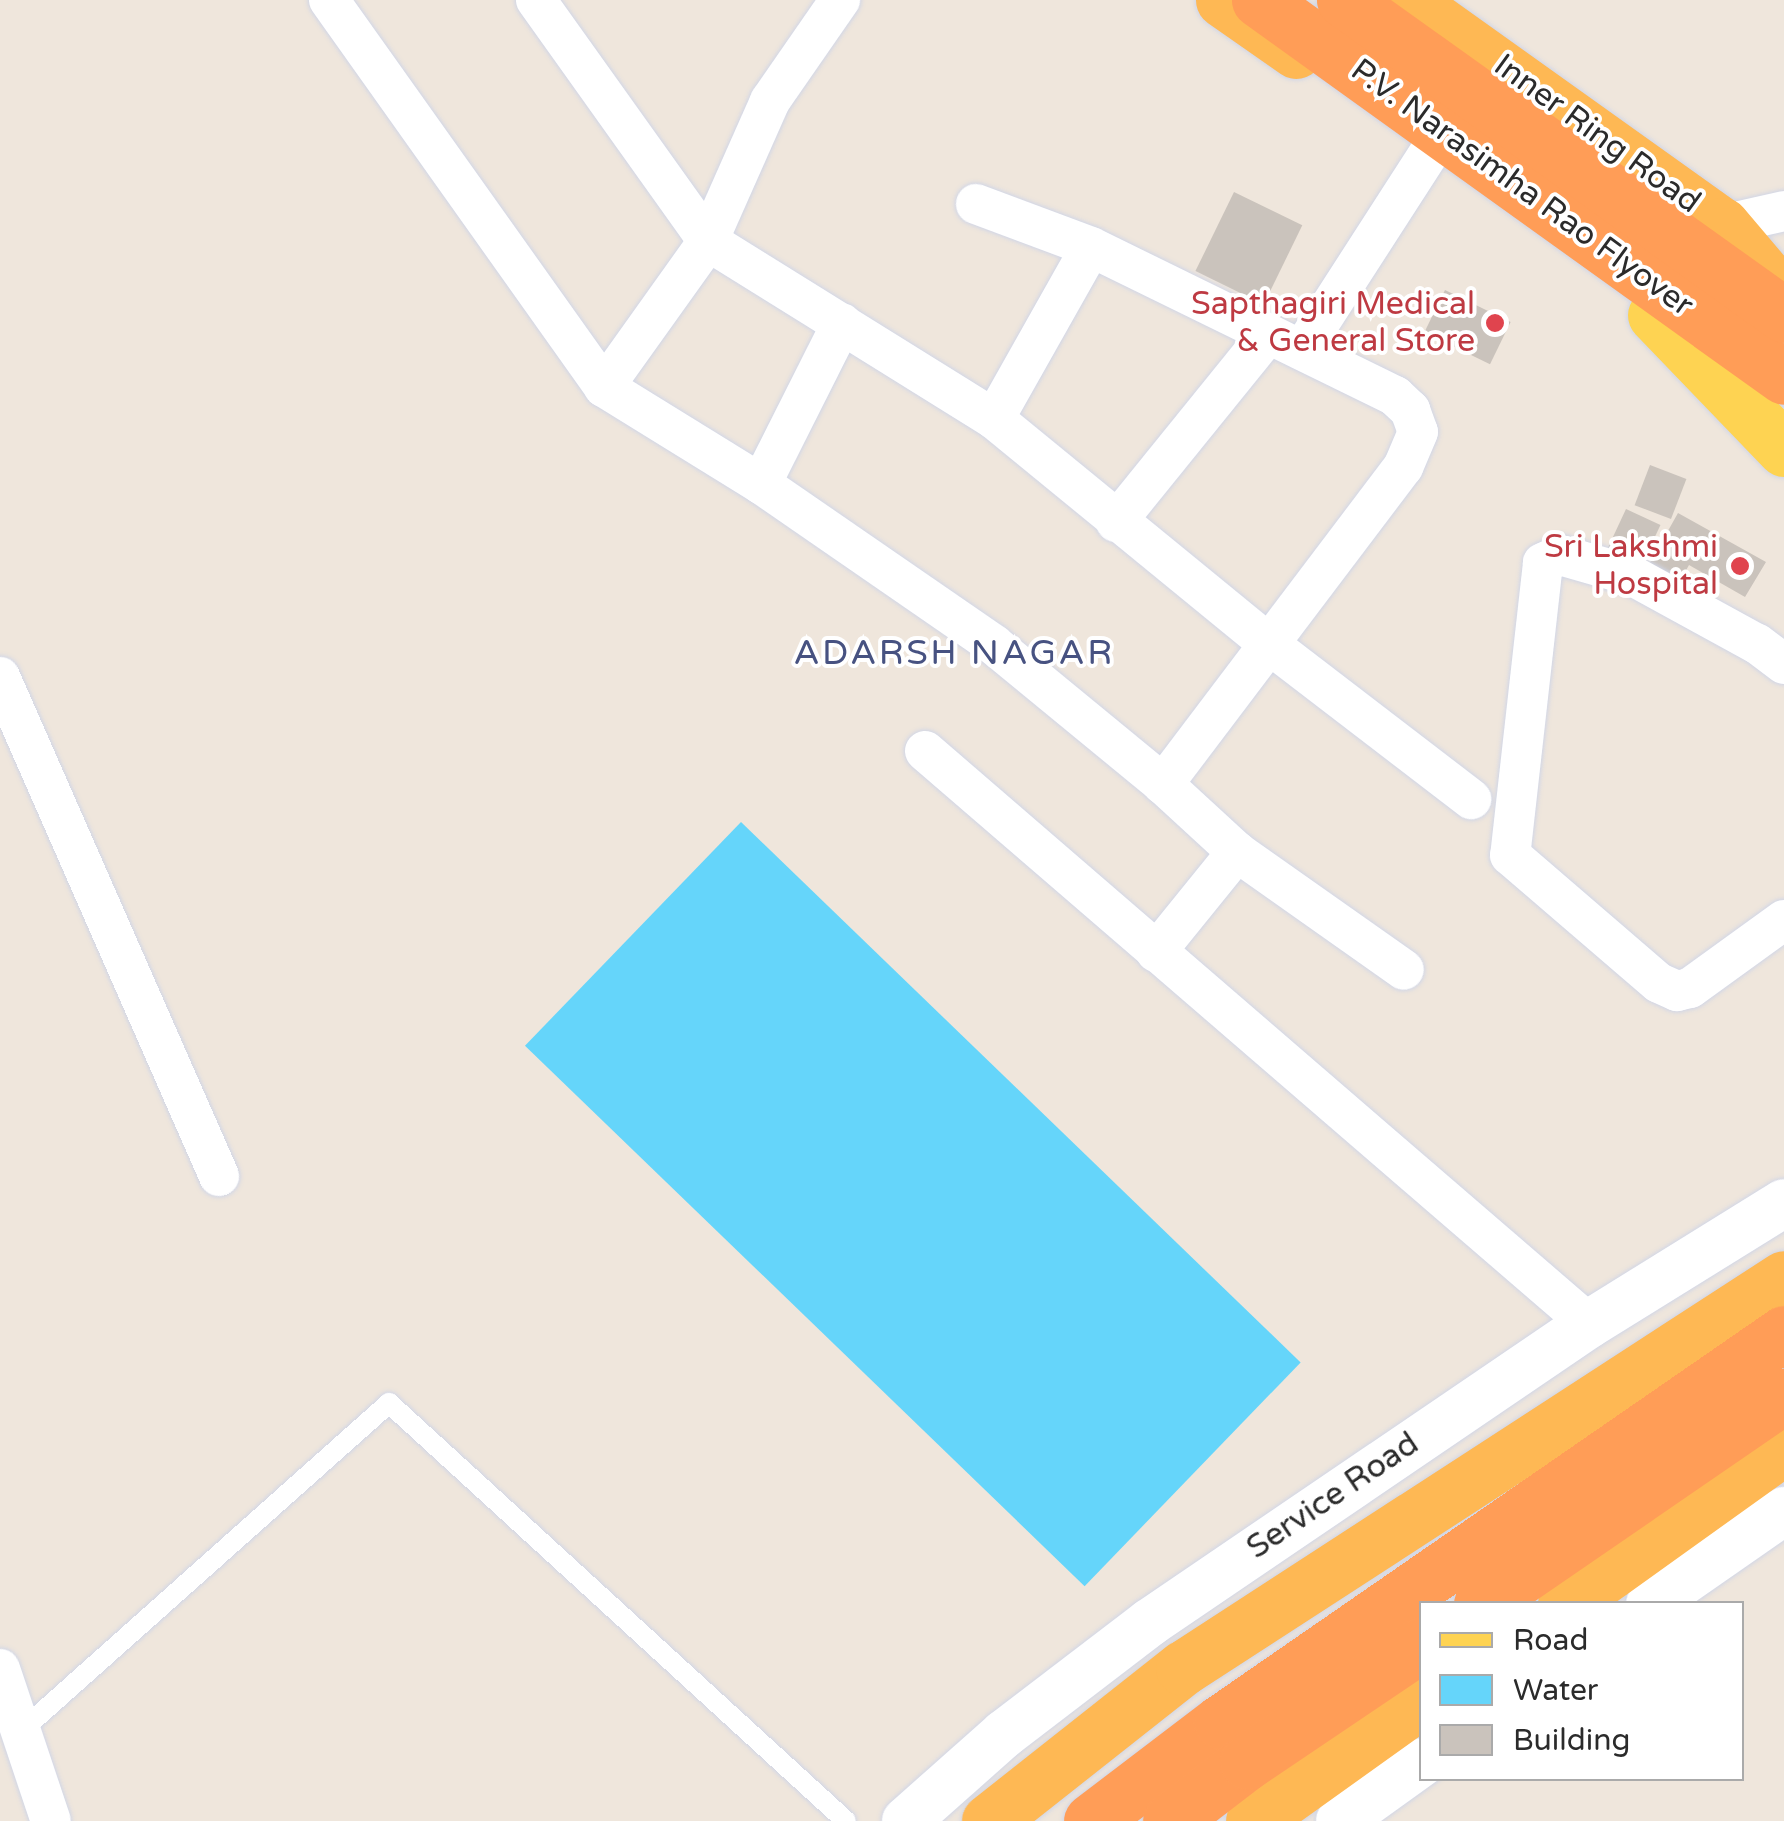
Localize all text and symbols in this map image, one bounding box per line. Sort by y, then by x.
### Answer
street label: Inner Ring Road [1486,46,1708,222]
street label: P.V. Narasimha Rao Flyover [1343,51,1701,325]
place label: Sapthagiri Medical & General Store [1191,286,1475,361]
marker: Sapthagiri Medical & General Store [1484,312,1506,334]
place label: Sri Lakshmi Hospital [1544,529,1718,604]
marker: Sri Lakshmi Hospital [1727,553,1753,579]
district label: ADARSH NAGAR [793,632,1115,674]
street label: Service Road [1240,1425,1426,1567]
legend [1419,1601,1744,1781]
text: Road [1513,1622,1588,1659]
text: Water [1513,1672,1598,1709]
text: Building [1513,1722,1630,1759]

